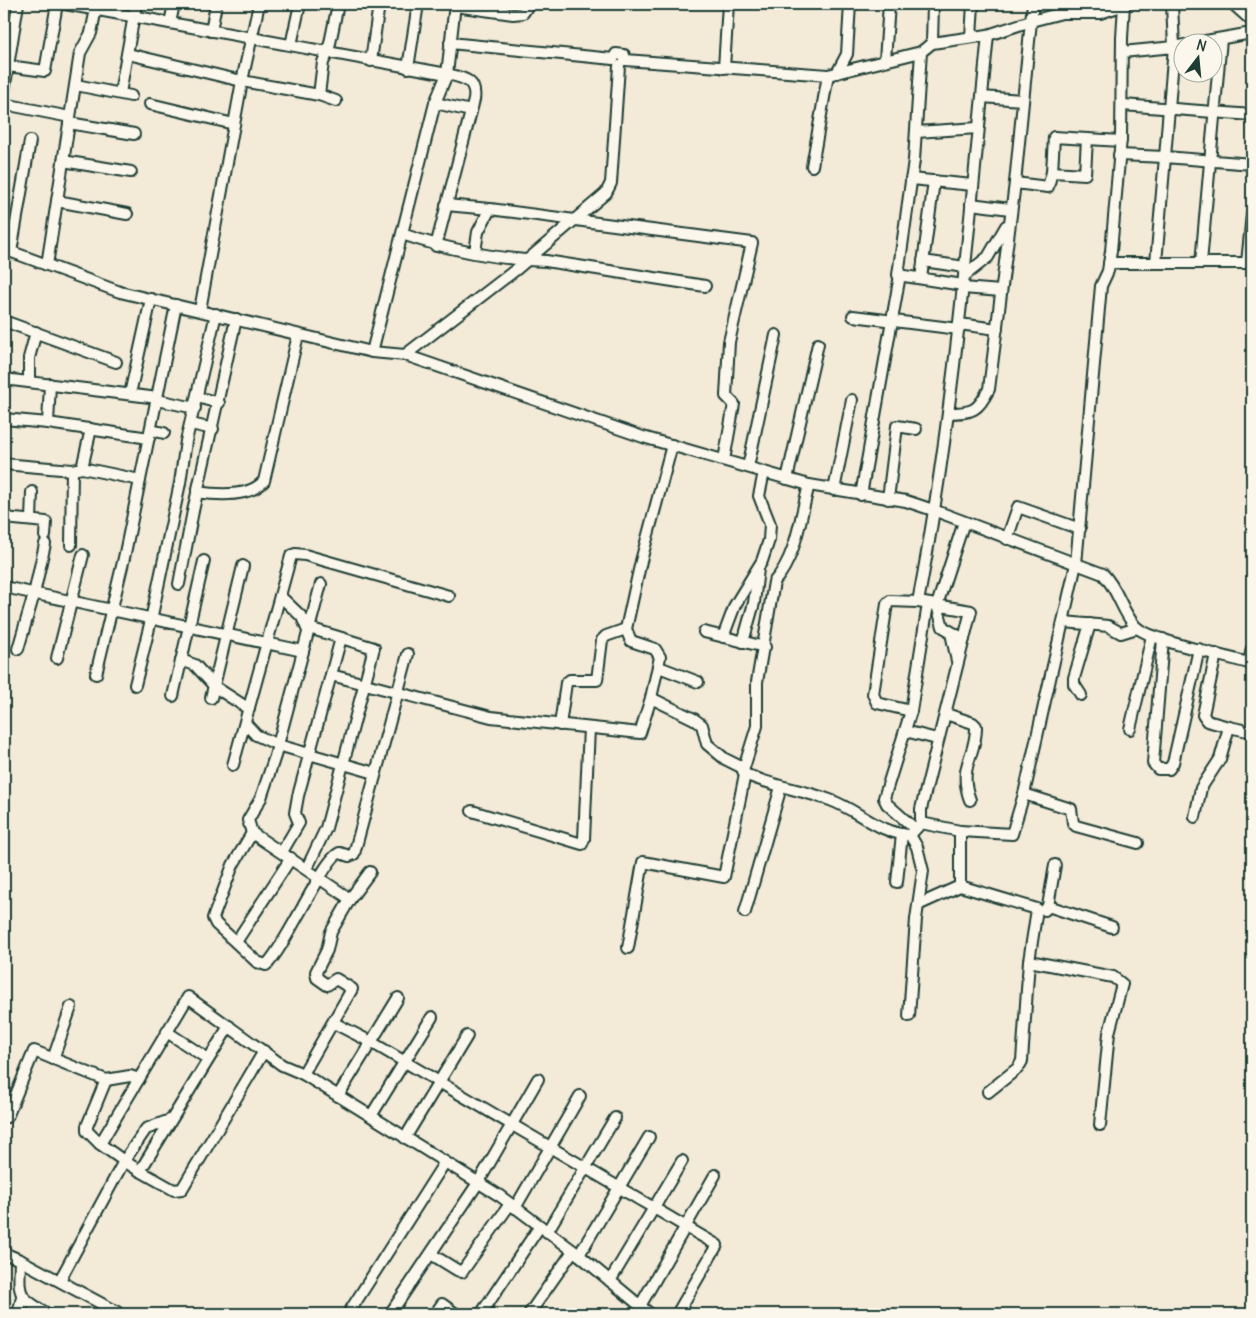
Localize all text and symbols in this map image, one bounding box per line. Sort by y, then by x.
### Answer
north arrow [1174,32,1224,82]
text: N [1194,36,1209,55]

